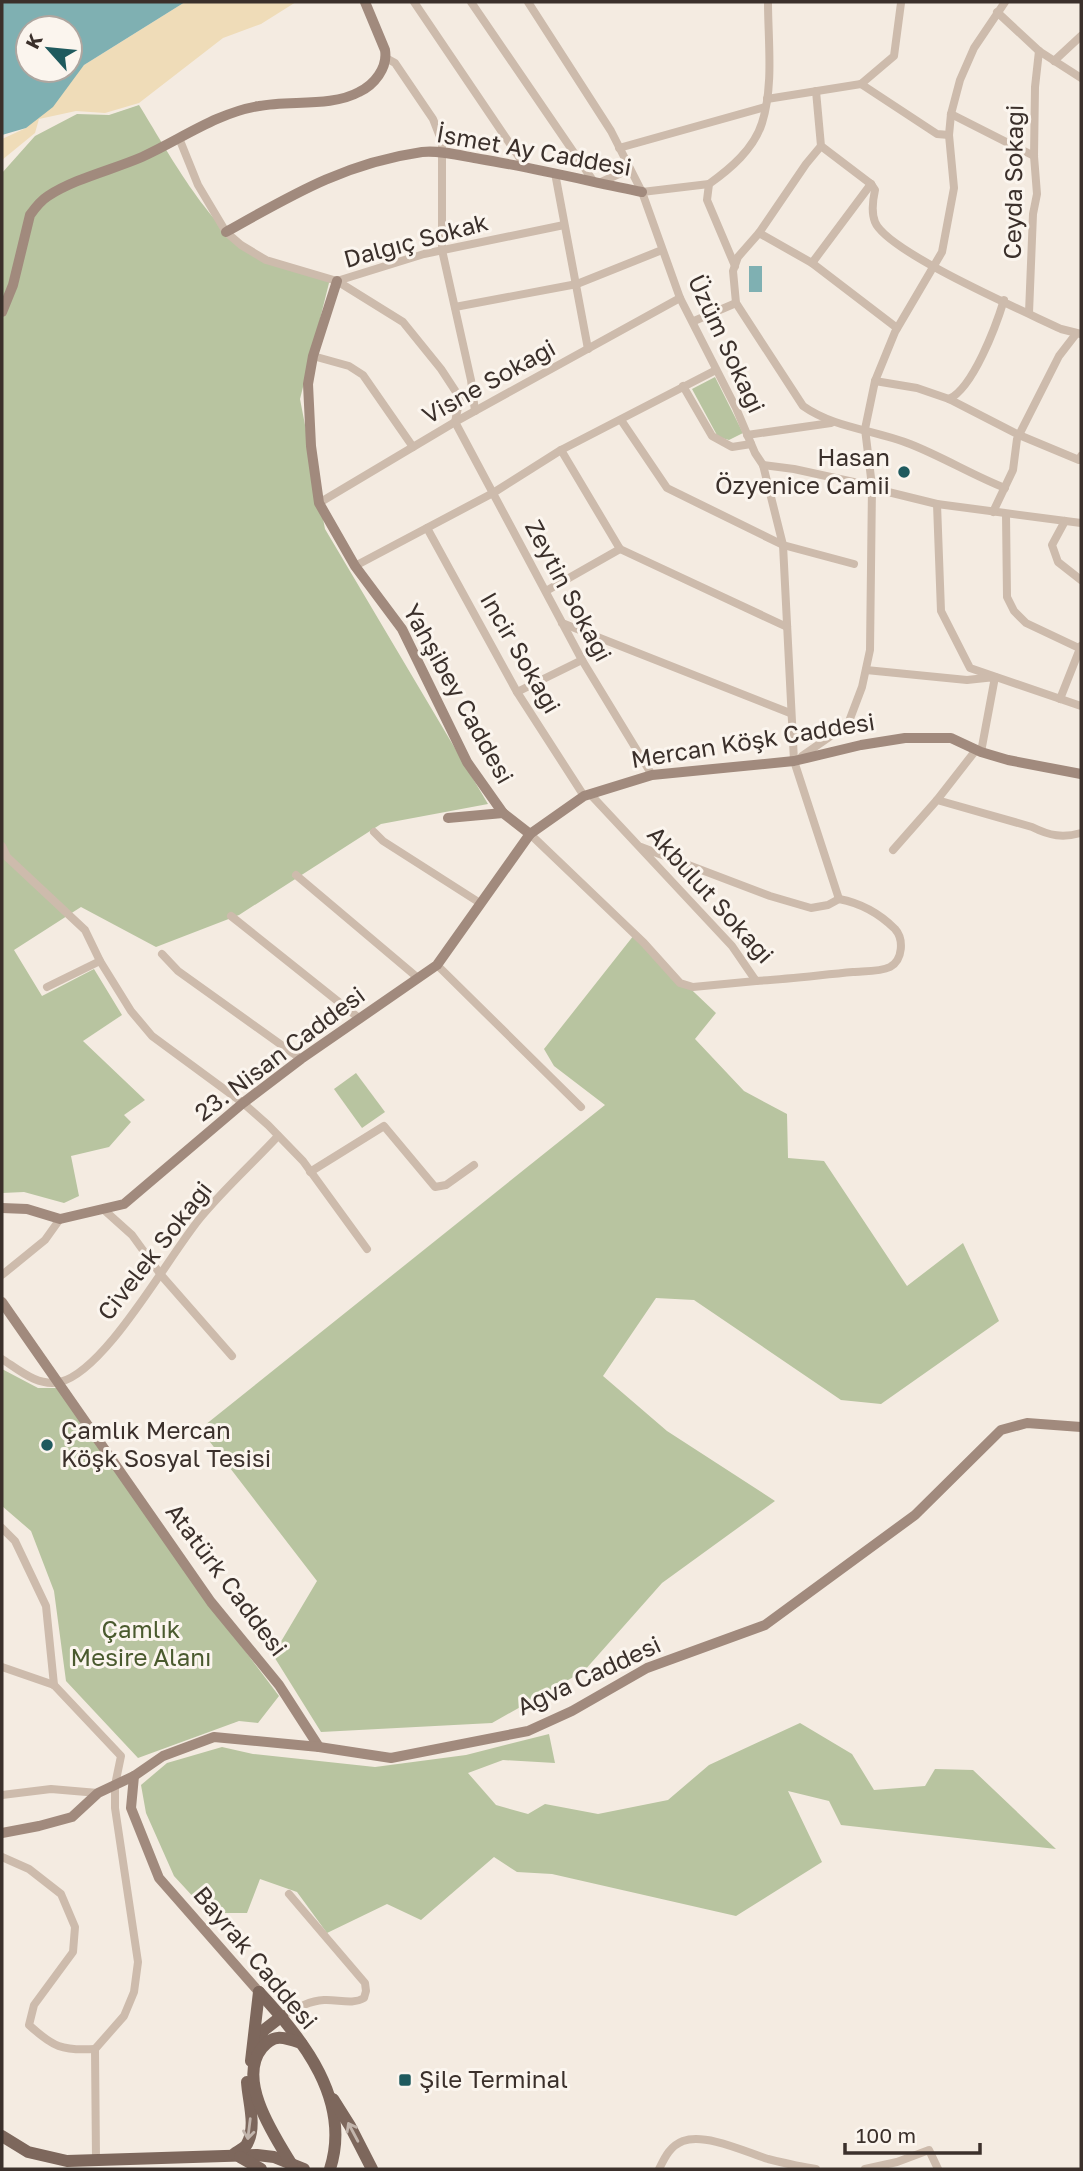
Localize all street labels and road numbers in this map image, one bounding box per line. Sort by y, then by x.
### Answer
street label: Ceyda Sokagi [997,104,1028,260]
street label: İsmet Ay Caddesi [434,118,634,181]
street label: Dalgıç Sokak [340,206,491,273]
street label: Üzüm Sokagi [683,270,772,417]
street label: Visne Sokagi [417,332,560,429]
street label: Zeytin Sokagi [520,515,619,666]
street label: Incir Sokagi [475,587,568,718]
street label: Yahşibey Caddesi [398,598,521,788]
street label: Mercan Köşk Caddesi [629,706,877,773]
street label: Akbulut Sokagi [642,819,780,969]
street label: 23. Nisan Caddesi [188,979,370,1126]
street label: Civelek Sokagi [91,1175,217,1325]
street label: Atatürk Caddesi [160,1497,294,1661]
street label: Ağva Caddesi [512,1629,665,1721]
street label: Bayrak Caddesi [188,1880,324,2034]

